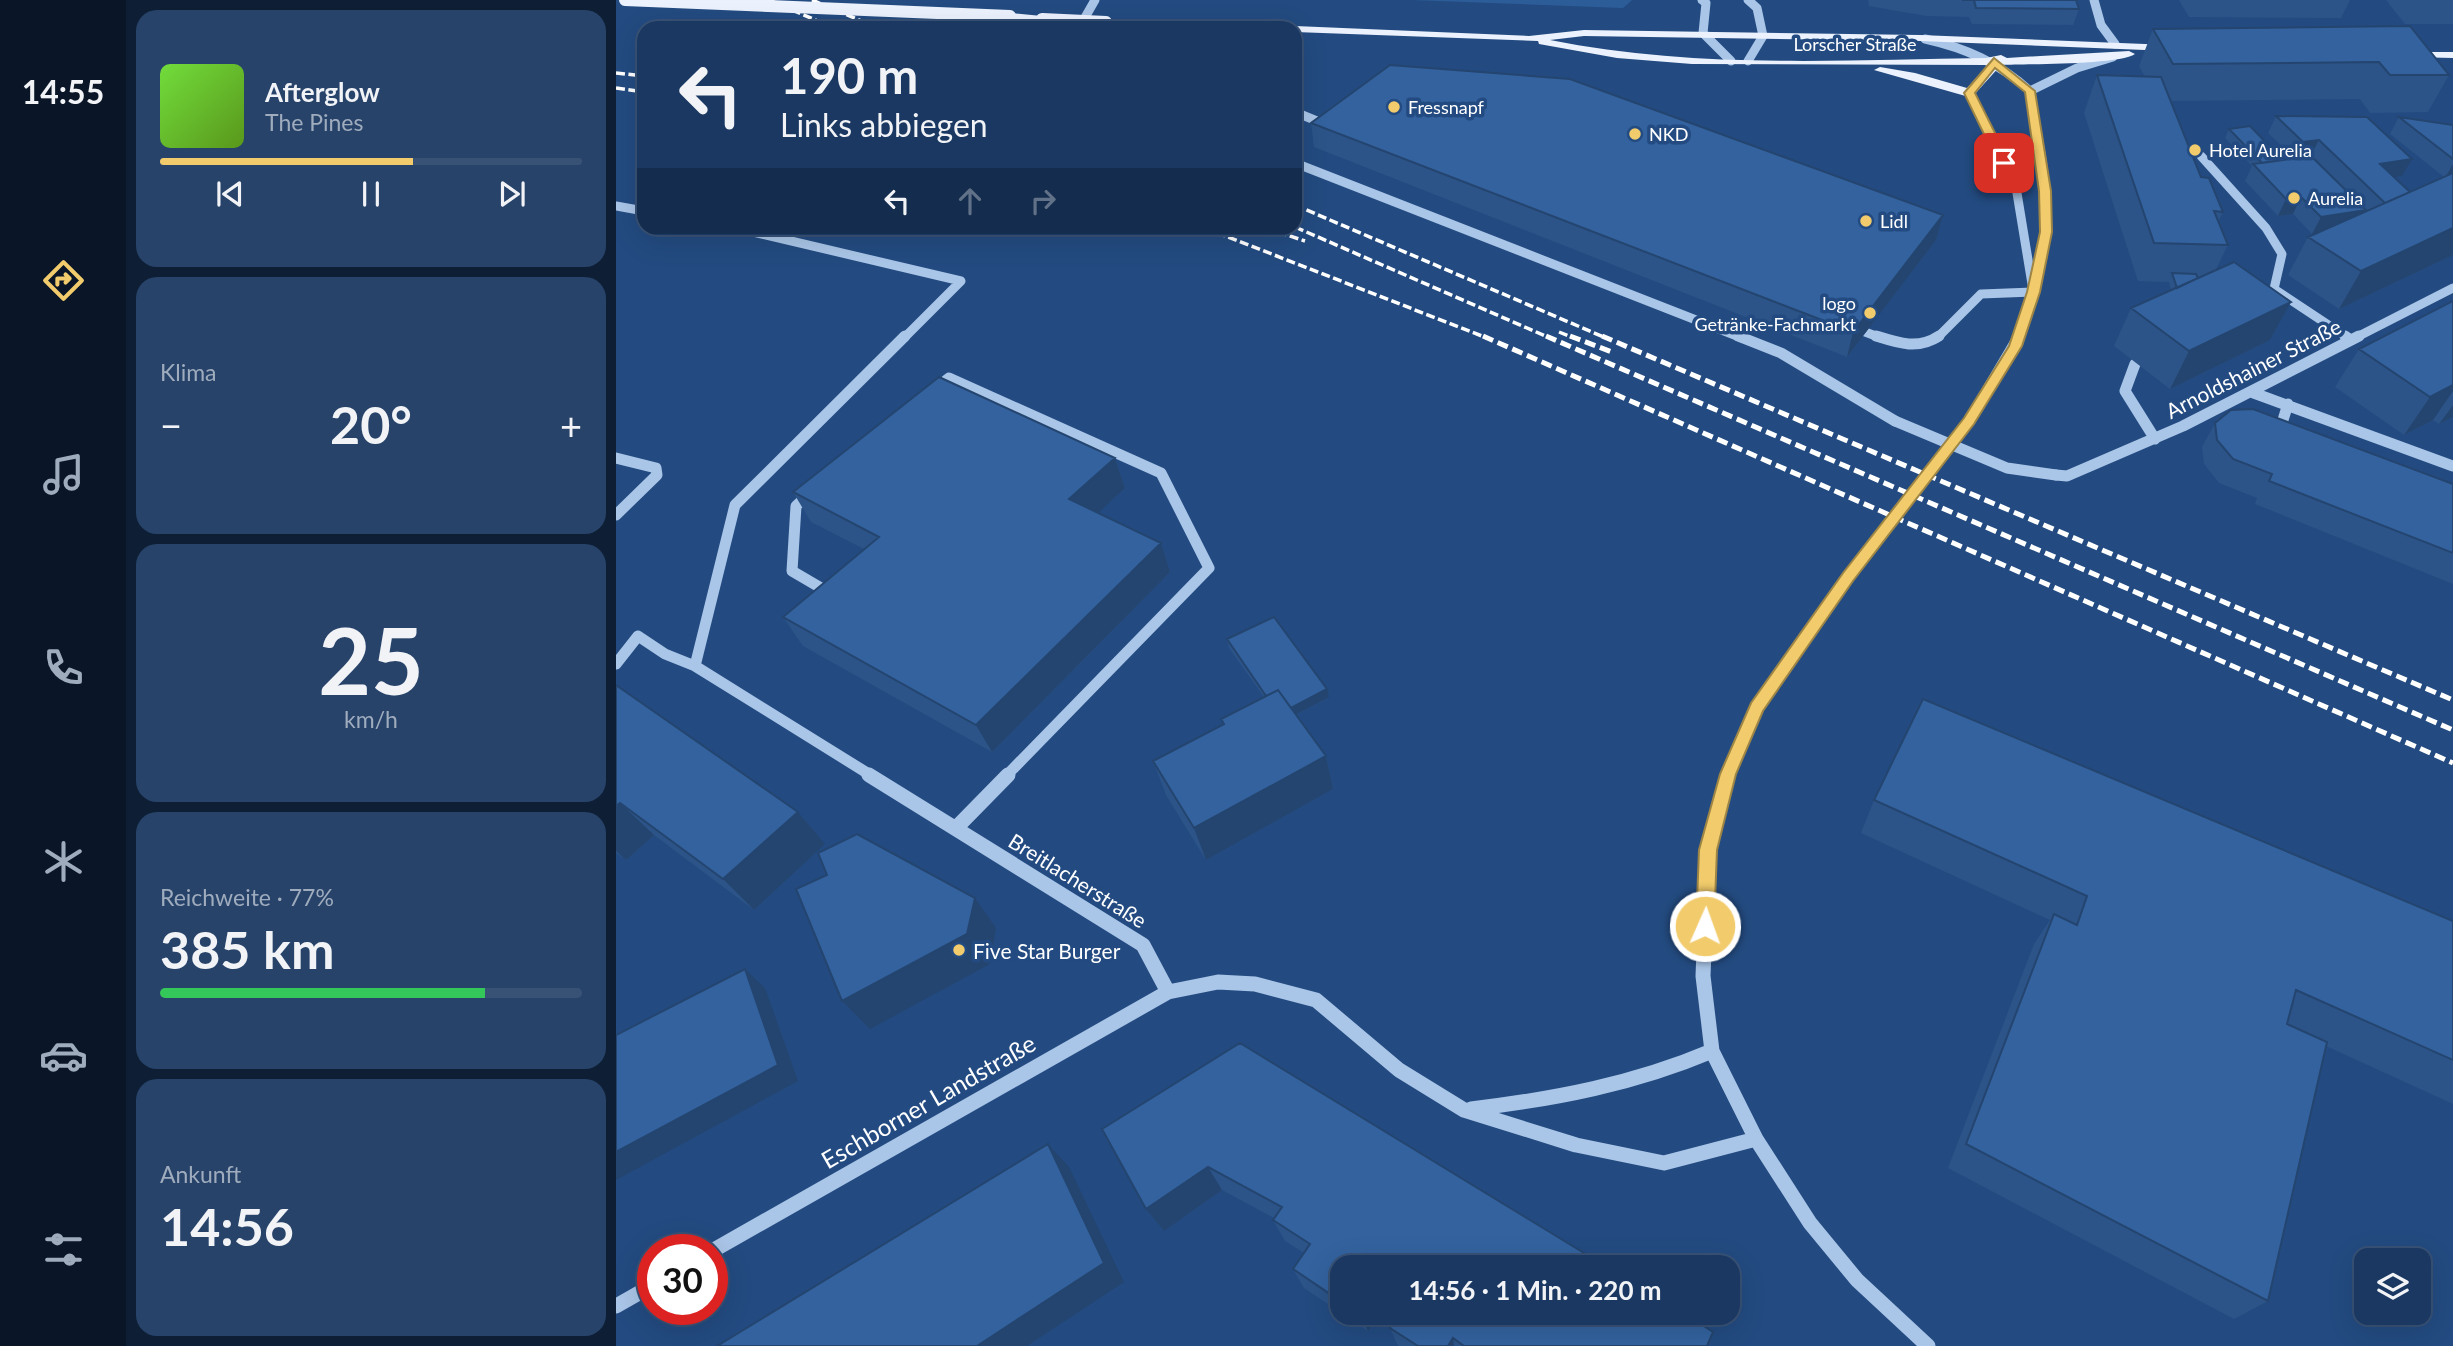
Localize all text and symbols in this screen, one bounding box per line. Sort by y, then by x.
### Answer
street label: Lorscher Straße [1793,33,1917,55]
text: 190 m [780,46,918,104]
icon: left [665,49,756,140]
text: 14:55 [22,72,104,111]
text: Afterglow [265,76,380,108]
place label: Fressnapf [1408,96,1485,118]
marker: Fressnapf [1386,99,1402,115]
text: Links abbiegen [780,105,988,144]
text: The Pines [265,108,363,136]
place label: NKD [1649,123,1688,145]
marker: NKD [1627,126,1643,142]
pin [1974,133,2034,193]
place label: Hotel Aurelia [2209,139,2312,161]
marker: Hotel Aurelia [2187,142,2203,158]
icon: arrive [1985,144,2023,182]
icon: previous [211,175,249,213]
icon: pause [352,175,390,213]
icon: next [493,175,531,213]
icon: left [878,182,916,220]
icon: ahead [951,182,989,220]
icon: right [1024,182,1062,220]
place label: Aurelia [2308,187,2363,209]
marker: Aurelia [2286,190,2302,206]
place label: Lidl [1880,210,1908,232]
marker: Lidl [1858,213,1874,229]
icon: directions [39,256,88,305]
place label: logo Getränke-Fachmarkt [1694,292,1857,335]
marker: logo Getränke-Fachmarkt [1862,305,1878,321]
street label: Arnoldshainer Straße [2161,313,2345,423]
text: Klima [160,358,217,386]
text: 20° [330,393,412,455]
text: − [160,402,182,448]
text: + [560,402,582,448]
icon: music [39,450,88,499]
text: 25 [318,605,424,714]
icon: phone [39,643,88,692]
text: km/h [344,705,398,733]
street label: Breitlacherstraße [1004,828,1152,932]
icon: climate [39,837,88,886]
text: Reichweite · 77% [160,883,334,911]
position arrow [1668,889,1742,963]
text: 385 km [160,918,334,980]
place label: Five Star Burger [973,938,1121,963]
marker: Five Star Burger [951,942,967,958]
street label: Eschborner Landstraße [816,1028,1040,1174]
icon: car [39,1031,88,1080]
text: Ankunft [160,1160,241,1188]
text: 14:56 [160,1195,294,1257]
icon: filters [39,1225,88,1274]
speed limit sign: 30 [637,1234,728,1325]
map controls [2354,1248,2431,1325]
button: layers [2354,1248,2431,1325]
text: 14:56 · 1 Min. · 220 m [1408,1274,1662,1306]

